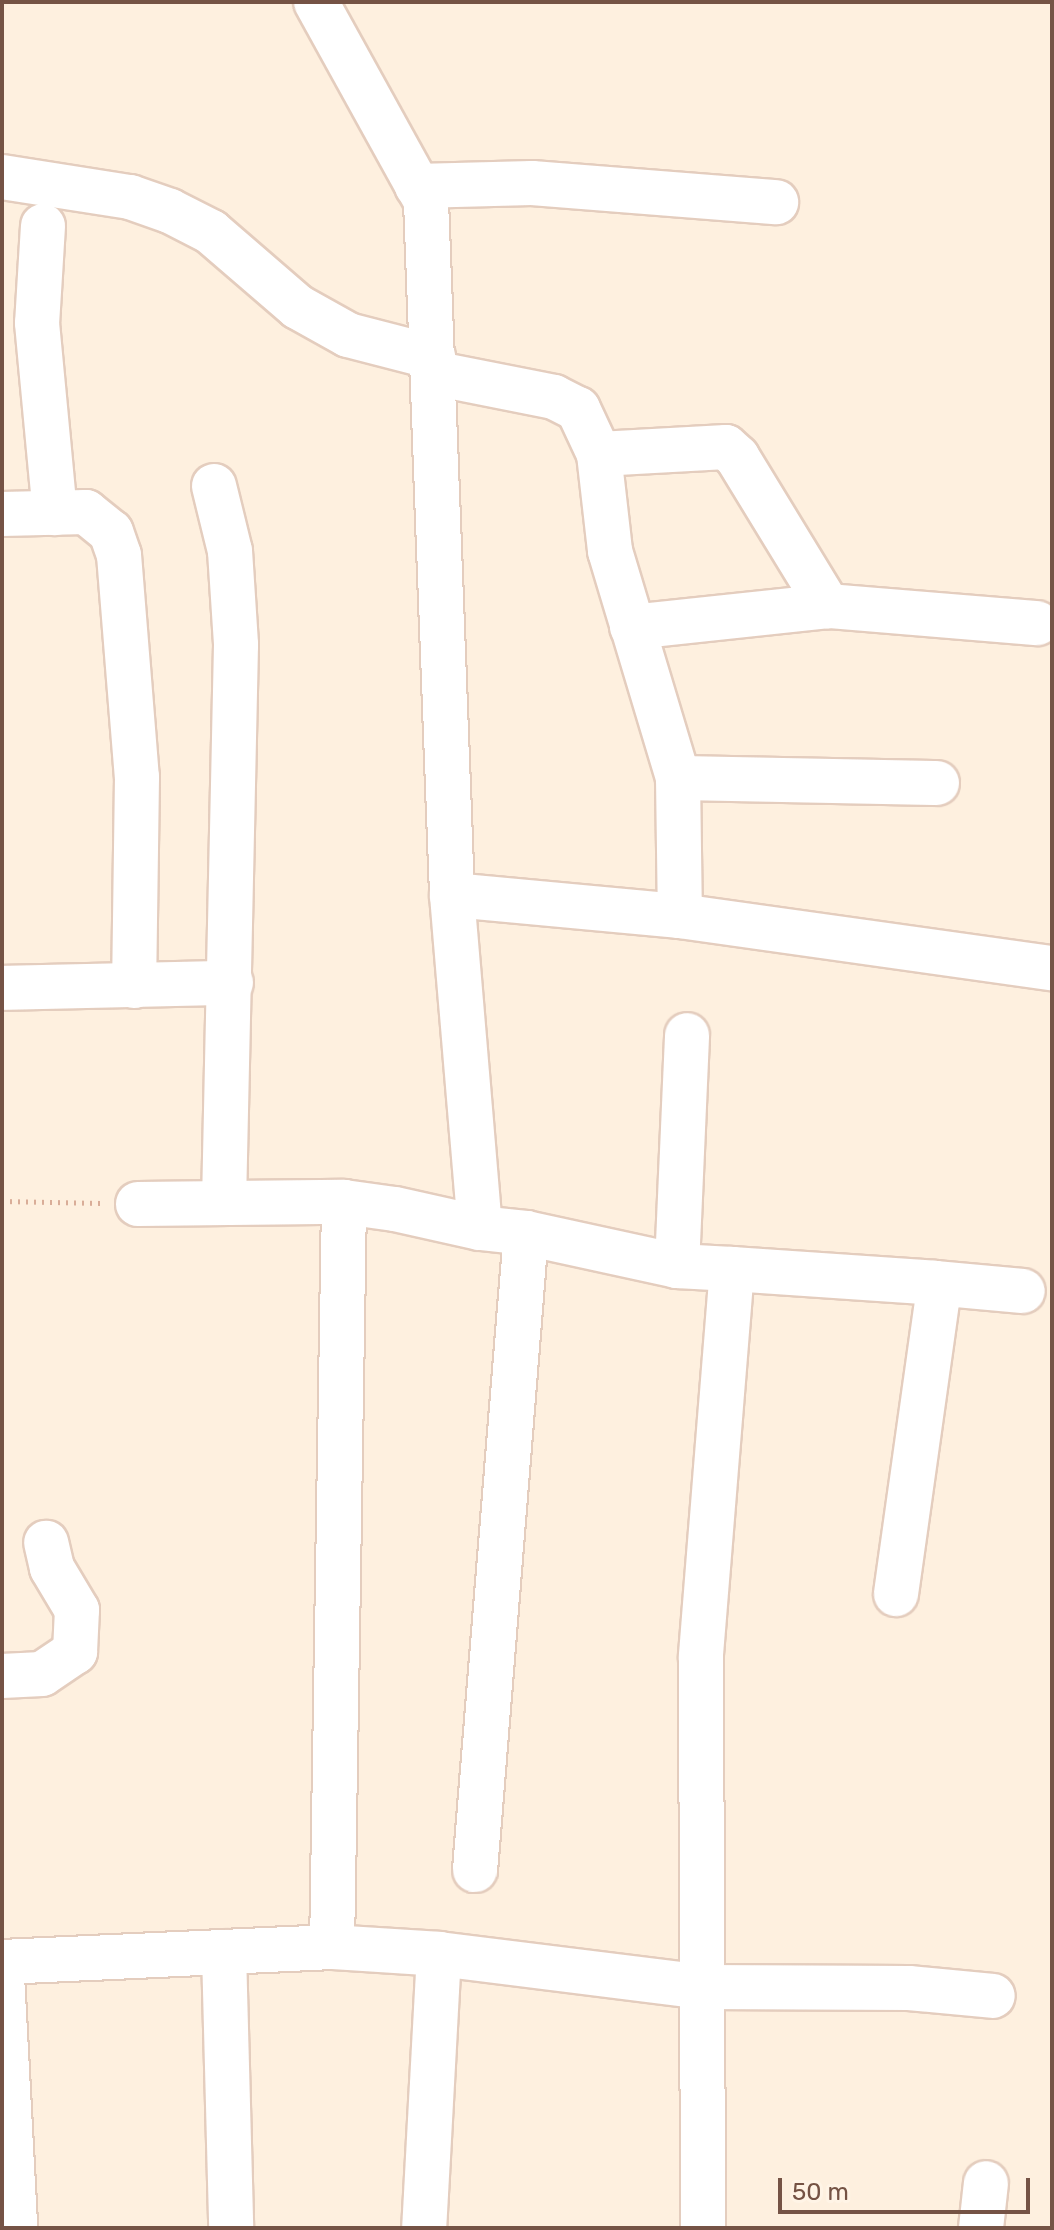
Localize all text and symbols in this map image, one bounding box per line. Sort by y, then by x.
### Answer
scale bar [782,2162,1034,2212]
text: 50 m [792,2178,849,2206]

